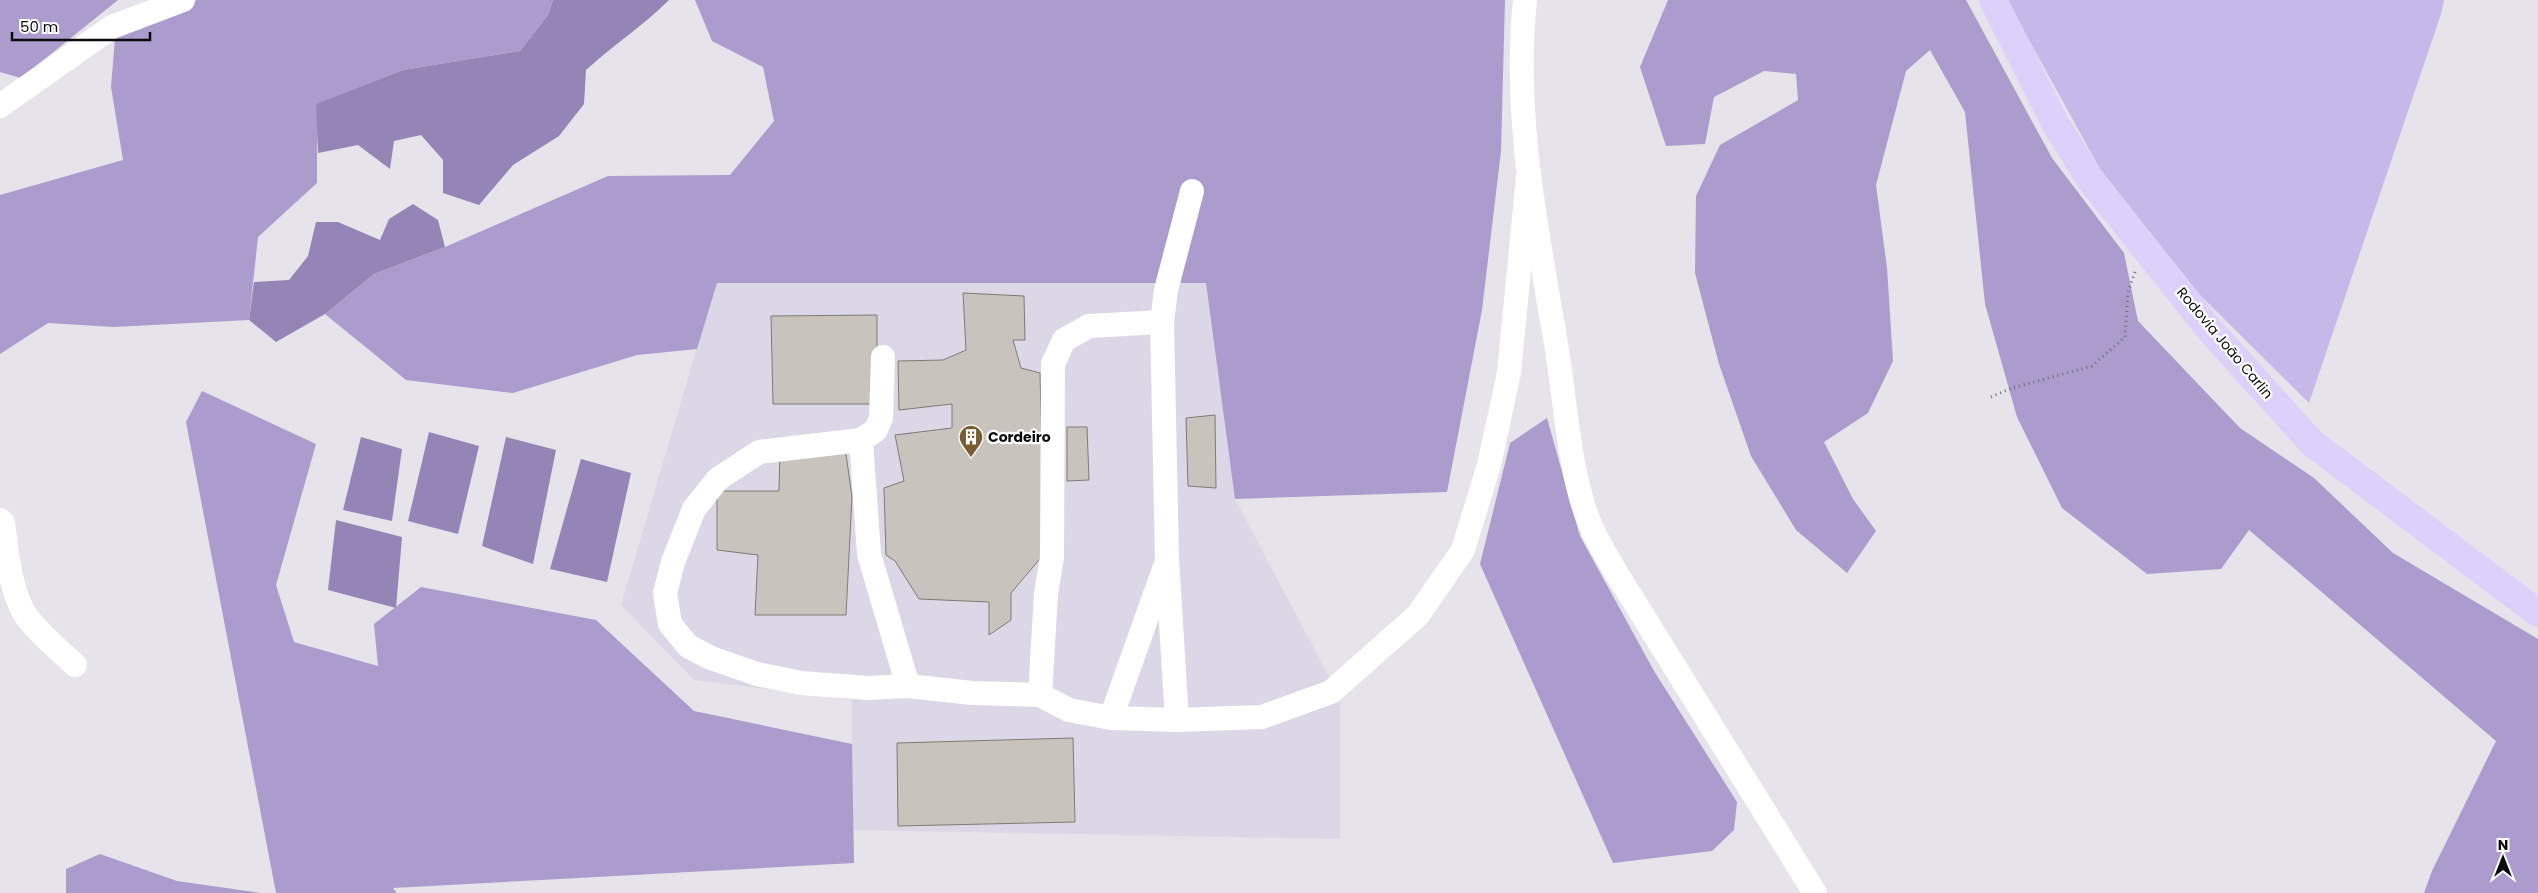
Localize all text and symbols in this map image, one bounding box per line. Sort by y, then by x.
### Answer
scale bar [12,10,150,42]
text: 50 m [20,16,58,37]
street label: Rodovia João Carlin [2172,283,2278,403]
building icon: Cordeiro [958,424,984,458]
place label: Cordeiro [988,427,1051,447]
north arrow [2478,833,2528,883]
text: N [2498,835,2508,855]

